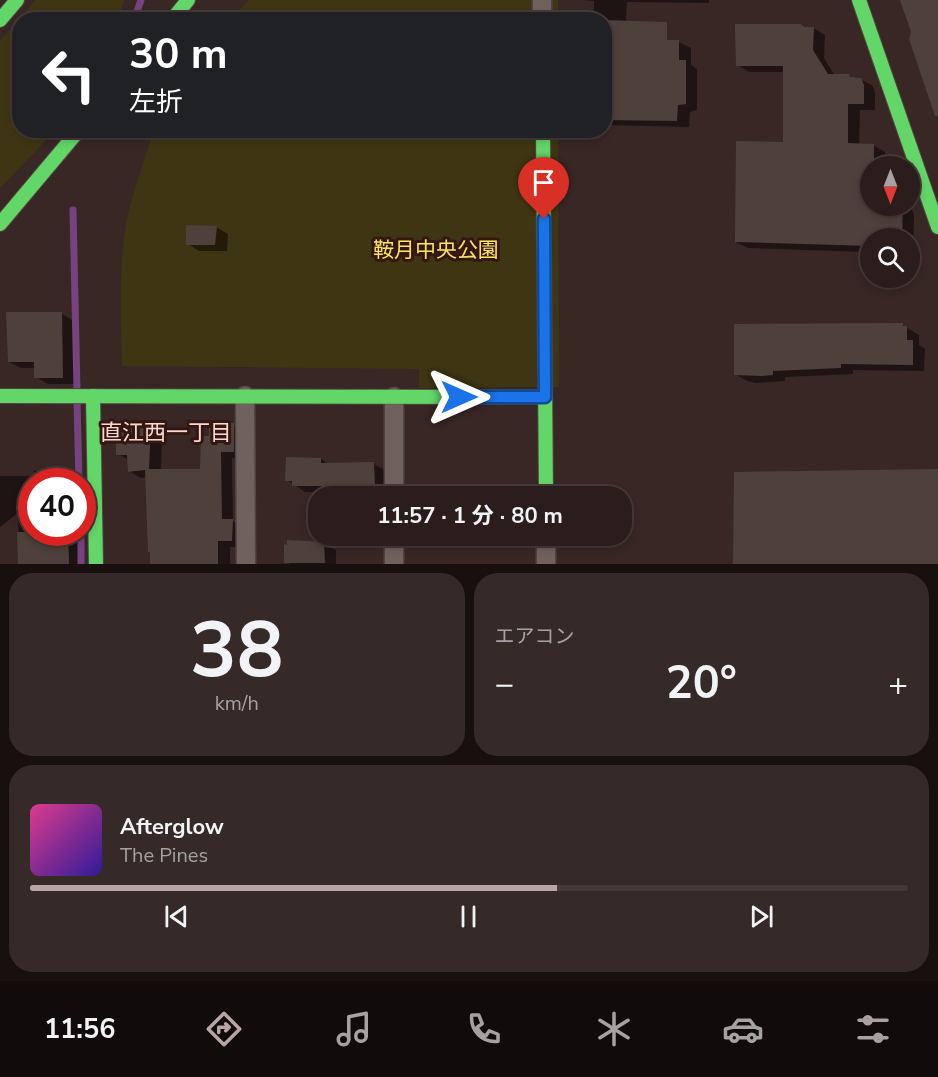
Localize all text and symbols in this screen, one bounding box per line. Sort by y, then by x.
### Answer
text: 30 m [129,26,228,83]
icon: left [30,36,108,114]
text: 左折 [129,84,183,121]
north arrow [860,156,920,216]
map controls [860,156,920,288]
pin [518,157,569,219]
icon: arrive [527,166,560,199]
button: search [860,228,920,288]
park label: 鞍月中央公園 [373,236,499,264]
position arrow [427,365,491,429]
district label: 直江西一丁目 [100,418,232,448]
speed limit sign: 40 [18,468,96,546]
text: 11:57 · 1 分 · 80 m [377,501,563,531]
text: 38 [190,597,284,704]
text: エアコン [495,623,575,650]
text: 20° [666,653,737,714]
text: − [495,662,514,707]
text: + [888,662,908,707]
text: km/h [215,690,259,717]
text: Afterglow [120,812,224,842]
text: The Pines [120,842,208,869]
icon: previous [160,900,193,933]
icon: pause [452,900,485,933]
icon: next [745,900,778,933]
icon: directions [203,1008,245,1050]
icon: music [333,1008,375,1050]
icon: phone [463,1008,505,1050]
icon: climate [593,1008,635,1050]
icon: car [722,1008,764,1050]
icon: filters [852,1008,894,1050]
text: 11:56 [44,1011,115,1048]

